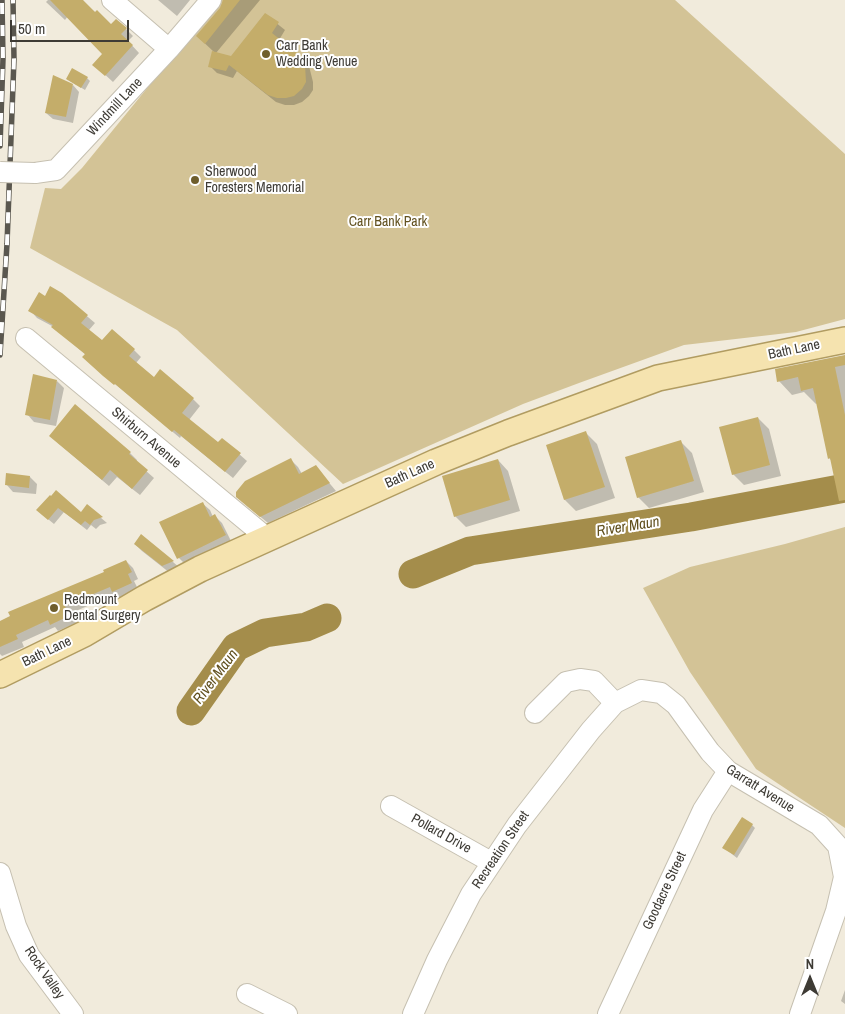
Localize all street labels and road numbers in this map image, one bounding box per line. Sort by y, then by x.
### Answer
street label: Windmill Lane [84,74,146,140]
street label: Bath Lane [767,336,821,364]
street label: Shirburn Avenue [108,404,184,472]
street label: Bath Lane [383,456,437,492]
street label: Bath Lane [20,633,74,671]
street label: Garratt Avenue [723,761,797,817]
street label: Recreation Street [469,808,533,892]
street label: Pollard Drive [408,811,474,857]
street label: Goodacre Street [640,849,690,933]
street label: Rock Valley [20,944,68,1002]

